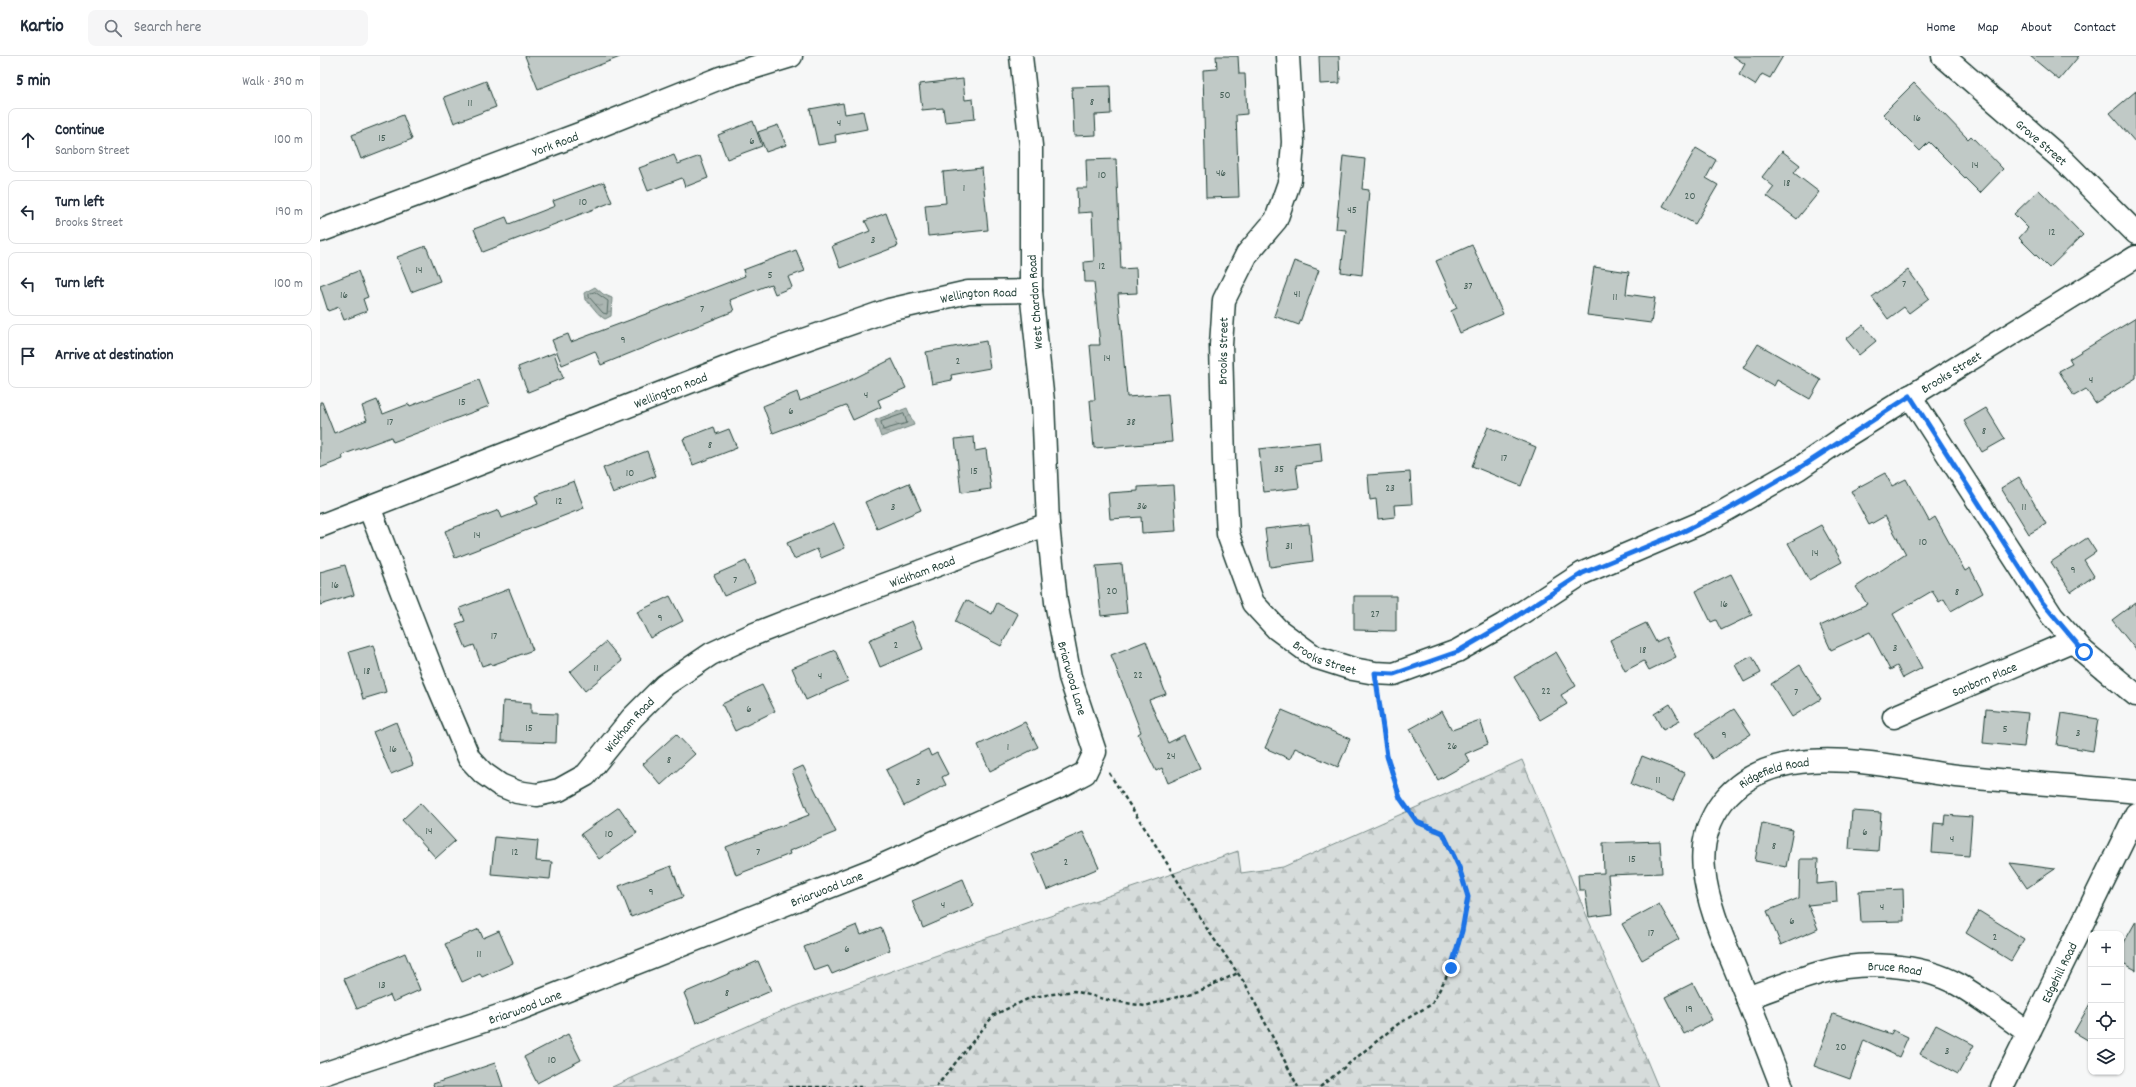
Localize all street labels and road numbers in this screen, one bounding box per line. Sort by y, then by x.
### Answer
street label: Grove Street [2010,116,2070,172]
street label: York Road [530,128,582,163]
street label: West Chardon Road [1024,254,1049,350]
street label: Wellington Road [939,284,1017,310]
street label: Brooks Street [1214,317,1235,385]
street label: Brooks Street [1918,348,1986,400]
street label: Wellington Road [632,369,711,415]
street label: Wickham Road [887,552,959,594]
street label: Brooks Street [1288,637,1358,681]
street label: Briarwood Lane [1051,639,1090,718]
street label: Sanborn Place [1950,658,2021,703]
street label: Wickham Road [601,694,660,758]
street label: Ridgefield Road [1735,754,1810,794]
street label: Briarwood Lane [788,867,867,913]
street label: Edgehill Road [2038,940,2084,1007]
street label: Bruce Road [1867,958,1924,983]
street label: Briarwood Lane [487,986,565,1031]

